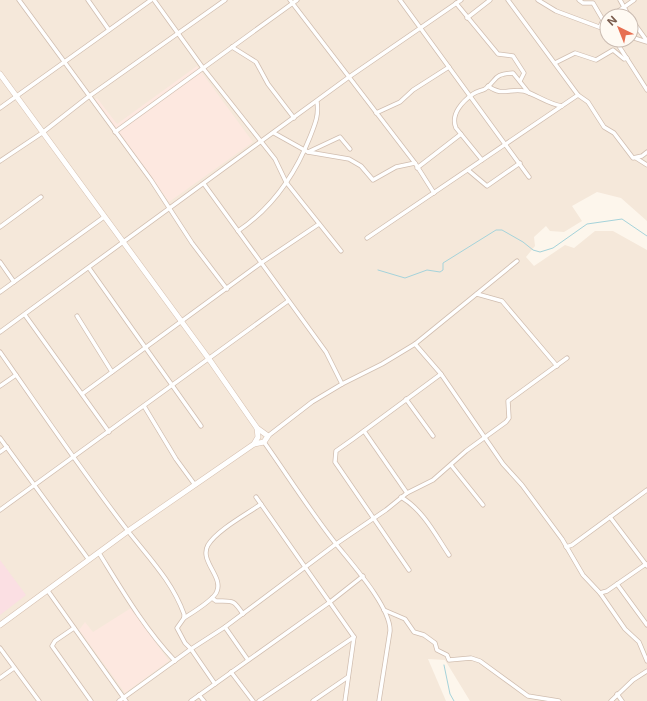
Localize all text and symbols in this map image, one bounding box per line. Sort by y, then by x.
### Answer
north arrow [599,8,639,48]
text: N [604,13,620,29]

